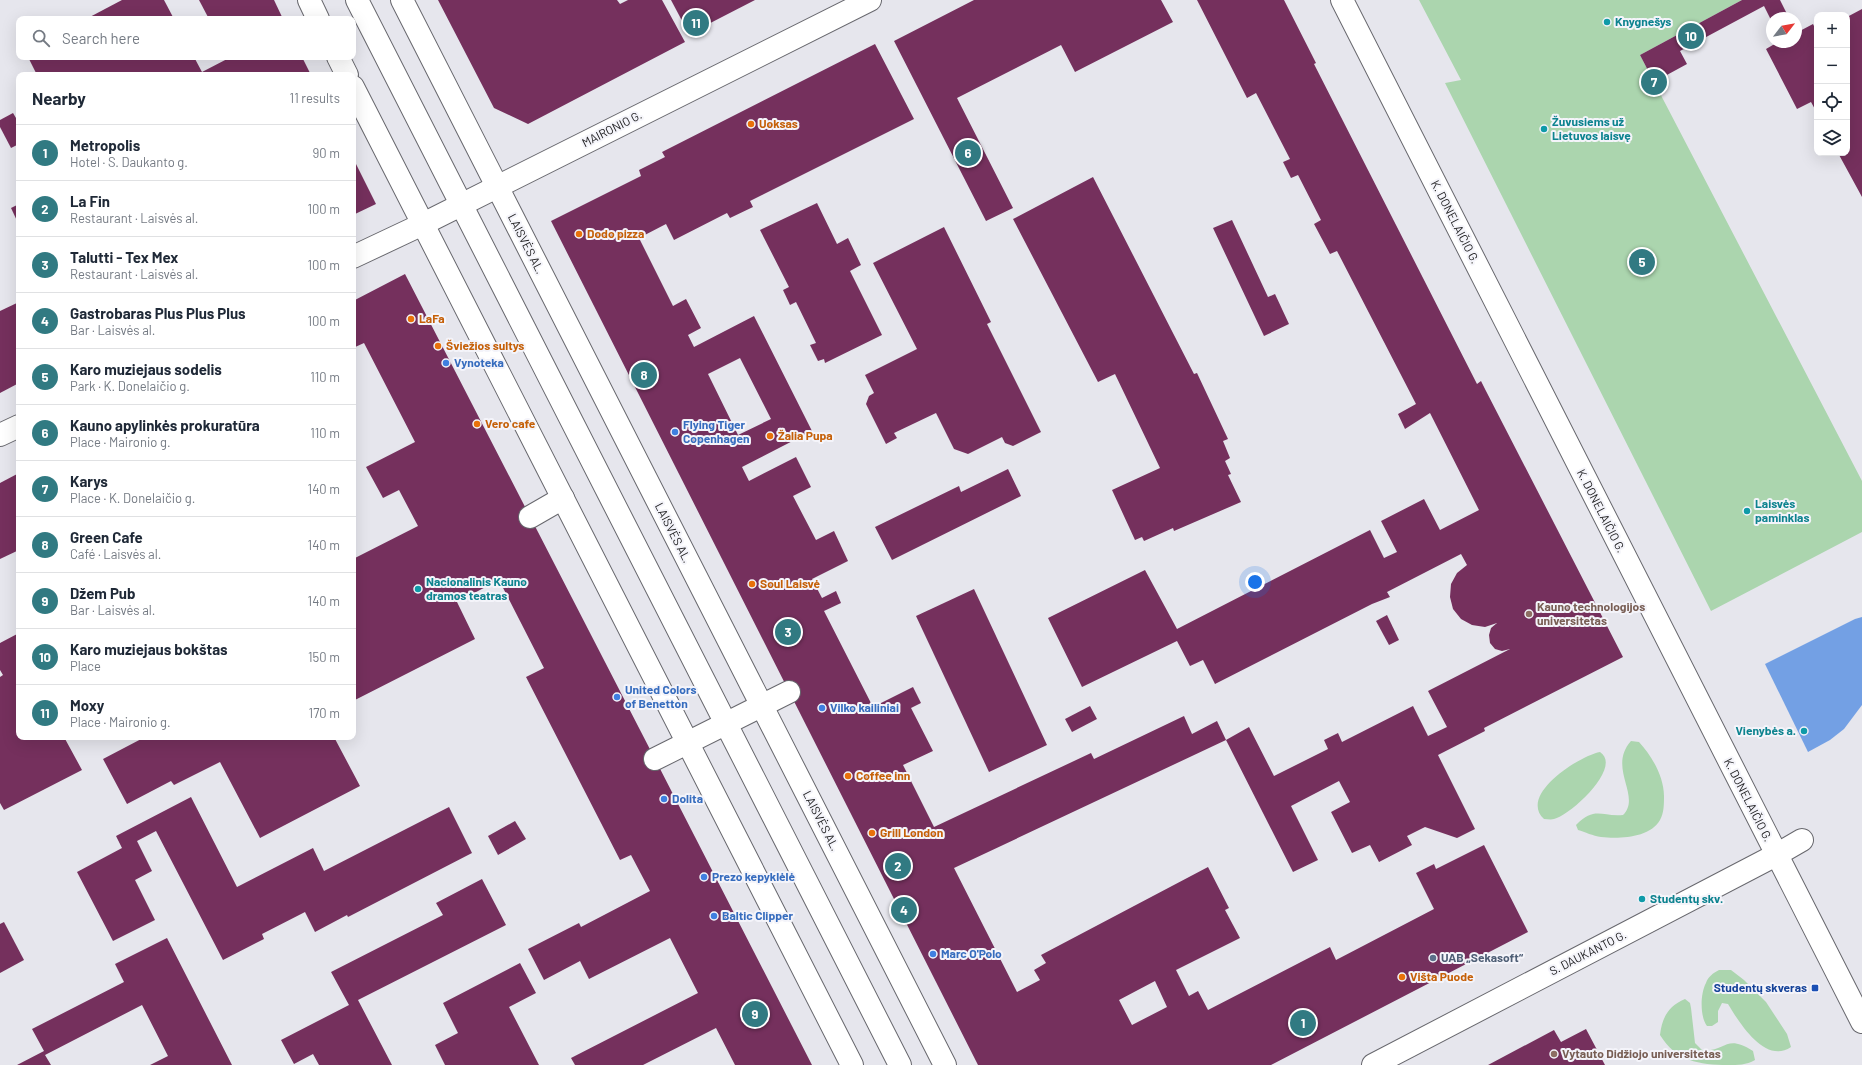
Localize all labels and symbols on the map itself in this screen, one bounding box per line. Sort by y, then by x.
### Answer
pin: 11 [683,8,709,38]
north arrow [1766,12,1802,48]
place label: Knygnešys [1615,14,1671,28]
marker: Knygnešys [1602,17,1612,27]
pin: 10 [1678,21,1704,51]
pin: 7 [1641,67,1667,97]
street label: MAIRONIO G. [579,107,644,149]
place label: Žuvusiems už Lietuvos laisvę [1552,114,1631,142]
place label: Uoksas [759,116,798,130]
marker: Uoksas [746,119,756,129]
marker: Žuvusiems už Lietuvos laisvę [1539,124,1549,134]
pin: 6 [955,138,981,168]
street label: K. DONELAIČIO G. [1429,178,1483,266]
street label: LAISVĖS AL. [506,211,548,276]
place label: Dodo pizza [587,226,644,240]
marker: Dodo pizza [574,229,584,239]
pin: 5 [1629,247,1655,277]
place label: LaFa [419,311,445,325]
marker: LaFa [406,314,416,324]
place label: Šviežios sultys [446,338,524,352]
marker: Šviežios sultys [433,341,443,351]
place label: Vynoteka [454,355,504,369]
marker: Vynoteka [441,358,451,368]
pin: 8 [631,360,657,390]
place label: Vero cafe [485,416,536,430]
place label: Flying Tiger Copenhagen [683,417,750,445]
marker: Vero cafe [472,419,482,429]
marker: Flying Tiger Copenhagen [670,427,680,437]
place label: Žalia Pupa [778,428,833,442]
marker: Žalia Pupa [765,431,775,441]
street label: K. DONELAIČIO G. [1575,467,1629,555]
place label: Laisvės paminklas [1755,496,1809,524]
street label: LAISVĖS AL. [653,500,695,565]
marker: Laisvės paminklas [1742,506,1752,516]
your location [1245,572,1265,592]
place label: Nacionalinis Kauno dramos teatras [426,574,527,602]
place label: Soul Laisvė [760,576,820,590]
marker: Soul Laisvė [747,579,757,589]
marker: Nacionalinis Kauno dramos teatras [413,584,423,594]
place label: Kauno technologijos universitetas [1537,599,1645,627]
marker: Kauno technologijos universitetas [1524,609,1534,619]
pin: 3 [775,617,801,647]
place label: United Colors of Benetton [625,682,697,710]
marker: United Colors of Benetton [612,692,622,702]
place label: Vilko kailiniai [830,700,899,714]
marker: Vilko kailiniai [817,703,827,713]
place label: Vienybės a. [1735,723,1796,737]
marker: Vienybės a. [1799,726,1809,736]
street label: K. DONELAIČIO G. [1722,756,1776,844]
place label: Coffee inn [856,768,910,782]
marker: Coffee inn [843,771,853,781]
street label: LAISVĖS AL. [801,788,843,853]
place label: Dolita [672,791,703,805]
marker: Dolita [659,794,669,804]
place label: Grill London [880,825,943,839]
marker: Grill London [867,828,877,838]
pin: 2 [885,851,911,881]
place label: Prezo kepyklėlė [712,869,796,883]
marker: Prezo kepyklėlė [699,872,709,882]
place label: Studentų skv. [1650,891,1723,905]
marker: Studentų skv. [1637,894,1647,904]
pin: 4 [891,895,917,925]
place label: Baltic Clipper [722,908,794,922]
marker: Baltic Clipper [709,911,719,921]
street label: S. DAUKANTO G. [1547,927,1628,978]
place label: Marc O'Polo [941,946,1002,960]
marker: Marc O'Polo [928,949,938,959]
place label: UAB „Sekasoft“ [1441,950,1524,964]
marker: UAB „Sekasoft“ [1428,953,1438,963]
place label: Višta Puode [1410,969,1474,983]
marker: Višta Puode [1397,972,1407,982]
place label: Studentų skveras [1714,980,1807,994]
marker: Studentų skveras [1810,983,1820,993]
pin: 9 [742,999,768,1029]
pin: 1 [1290,1008,1316,1038]
place label: Vytauto Didžiojo universitetas [1562,1046,1721,1060]
marker: Vytauto Didžiojo universitetas [1549,1049,1559,1059]

